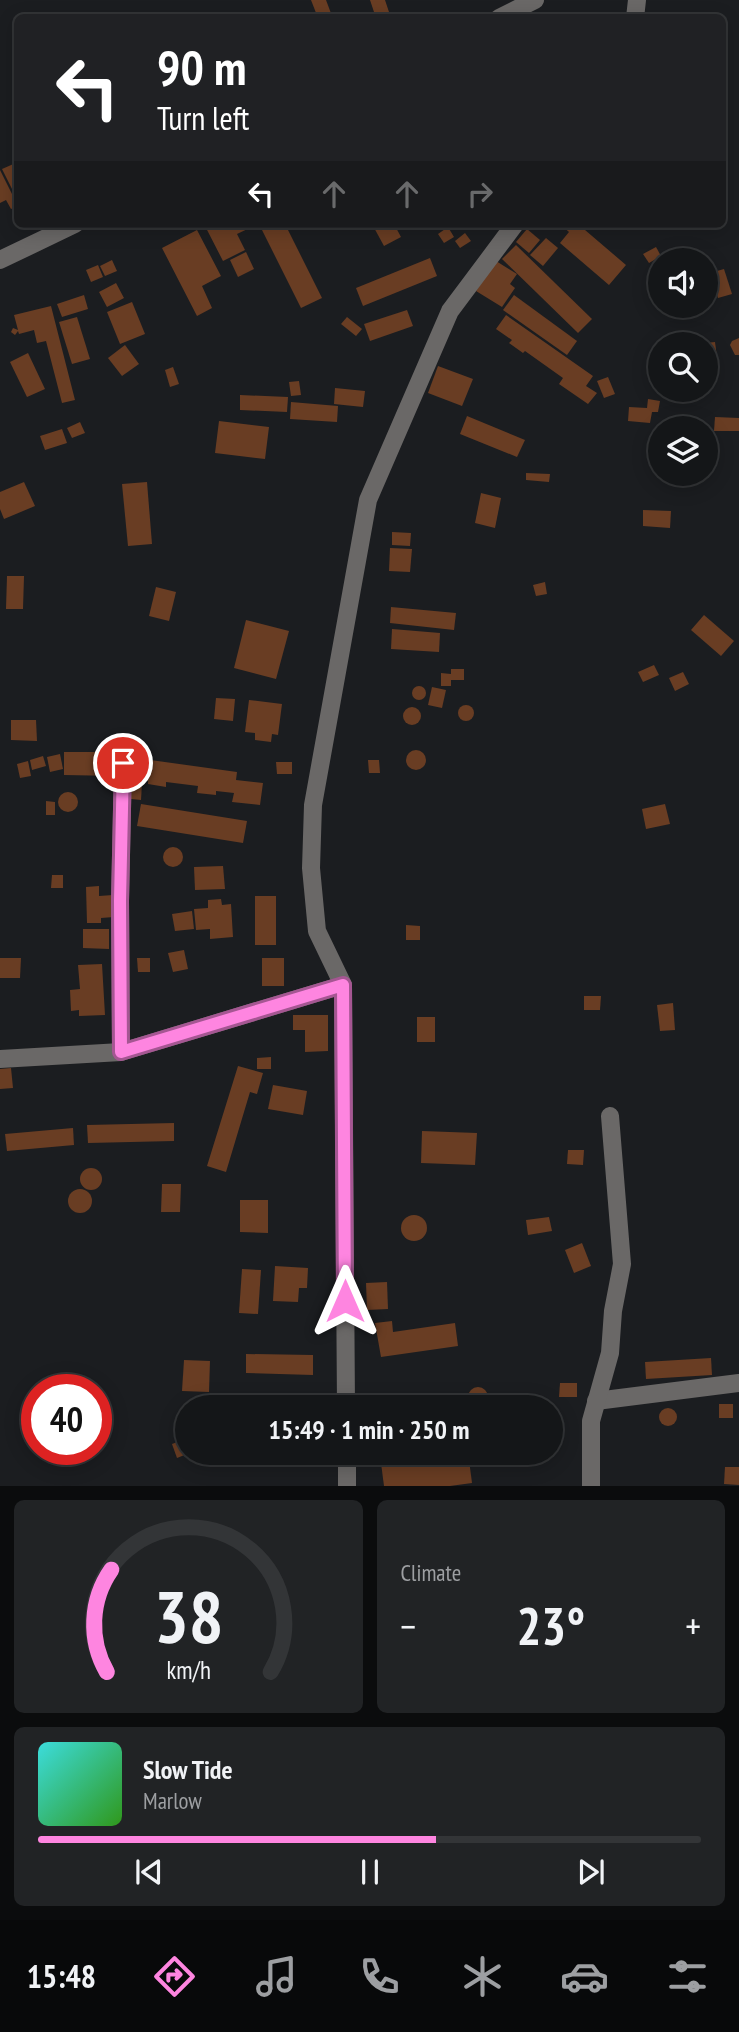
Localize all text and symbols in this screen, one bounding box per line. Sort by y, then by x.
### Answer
text: 90 m [157,35,246,99]
icon: left [42,42,133,133]
text: Turn left [157,97,249,139]
icon: left [242,175,280,213]
icon: ahead [315,175,353,213]
icon: ahead [388,175,426,213]
icon: right [461,175,499,213]
map controls [648,248,718,486]
button: sound [648,248,718,318]
button: search [648,332,718,402]
button: layers [648,416,718,486]
pin [93,733,153,793]
icon: arrive [104,744,142,782]
position arrow [308,1264,382,1338]
speed limit sign: 40 [21,1374,112,1465]
text: 15:49 · 1 min · 250 m [269,1413,469,1446]
text: Climate [401,1558,461,1587]
text: 38 [153,1569,223,1663]
text: 23° [516,1592,585,1659]
text: − [401,1601,416,1650]
text: + [685,1601,701,1650]
text: km/h [166,1654,210,1686]
text: Slow Tide [143,1753,233,1786]
text: Marlow [143,1786,202,1815]
icon: previous [130,1853,168,1891]
icon: pause [351,1853,389,1891]
icon: next [572,1853,610,1891]
icon: directions [150,1952,199,2001]
icon: music [252,1952,301,2001]
icon: phone [355,1952,404,2001]
icon: climate [458,1952,507,2001]
icon: car [560,1952,609,2001]
icon: filters [663,1952,712,2001]
text: 15:48 [27,1955,96,1997]

